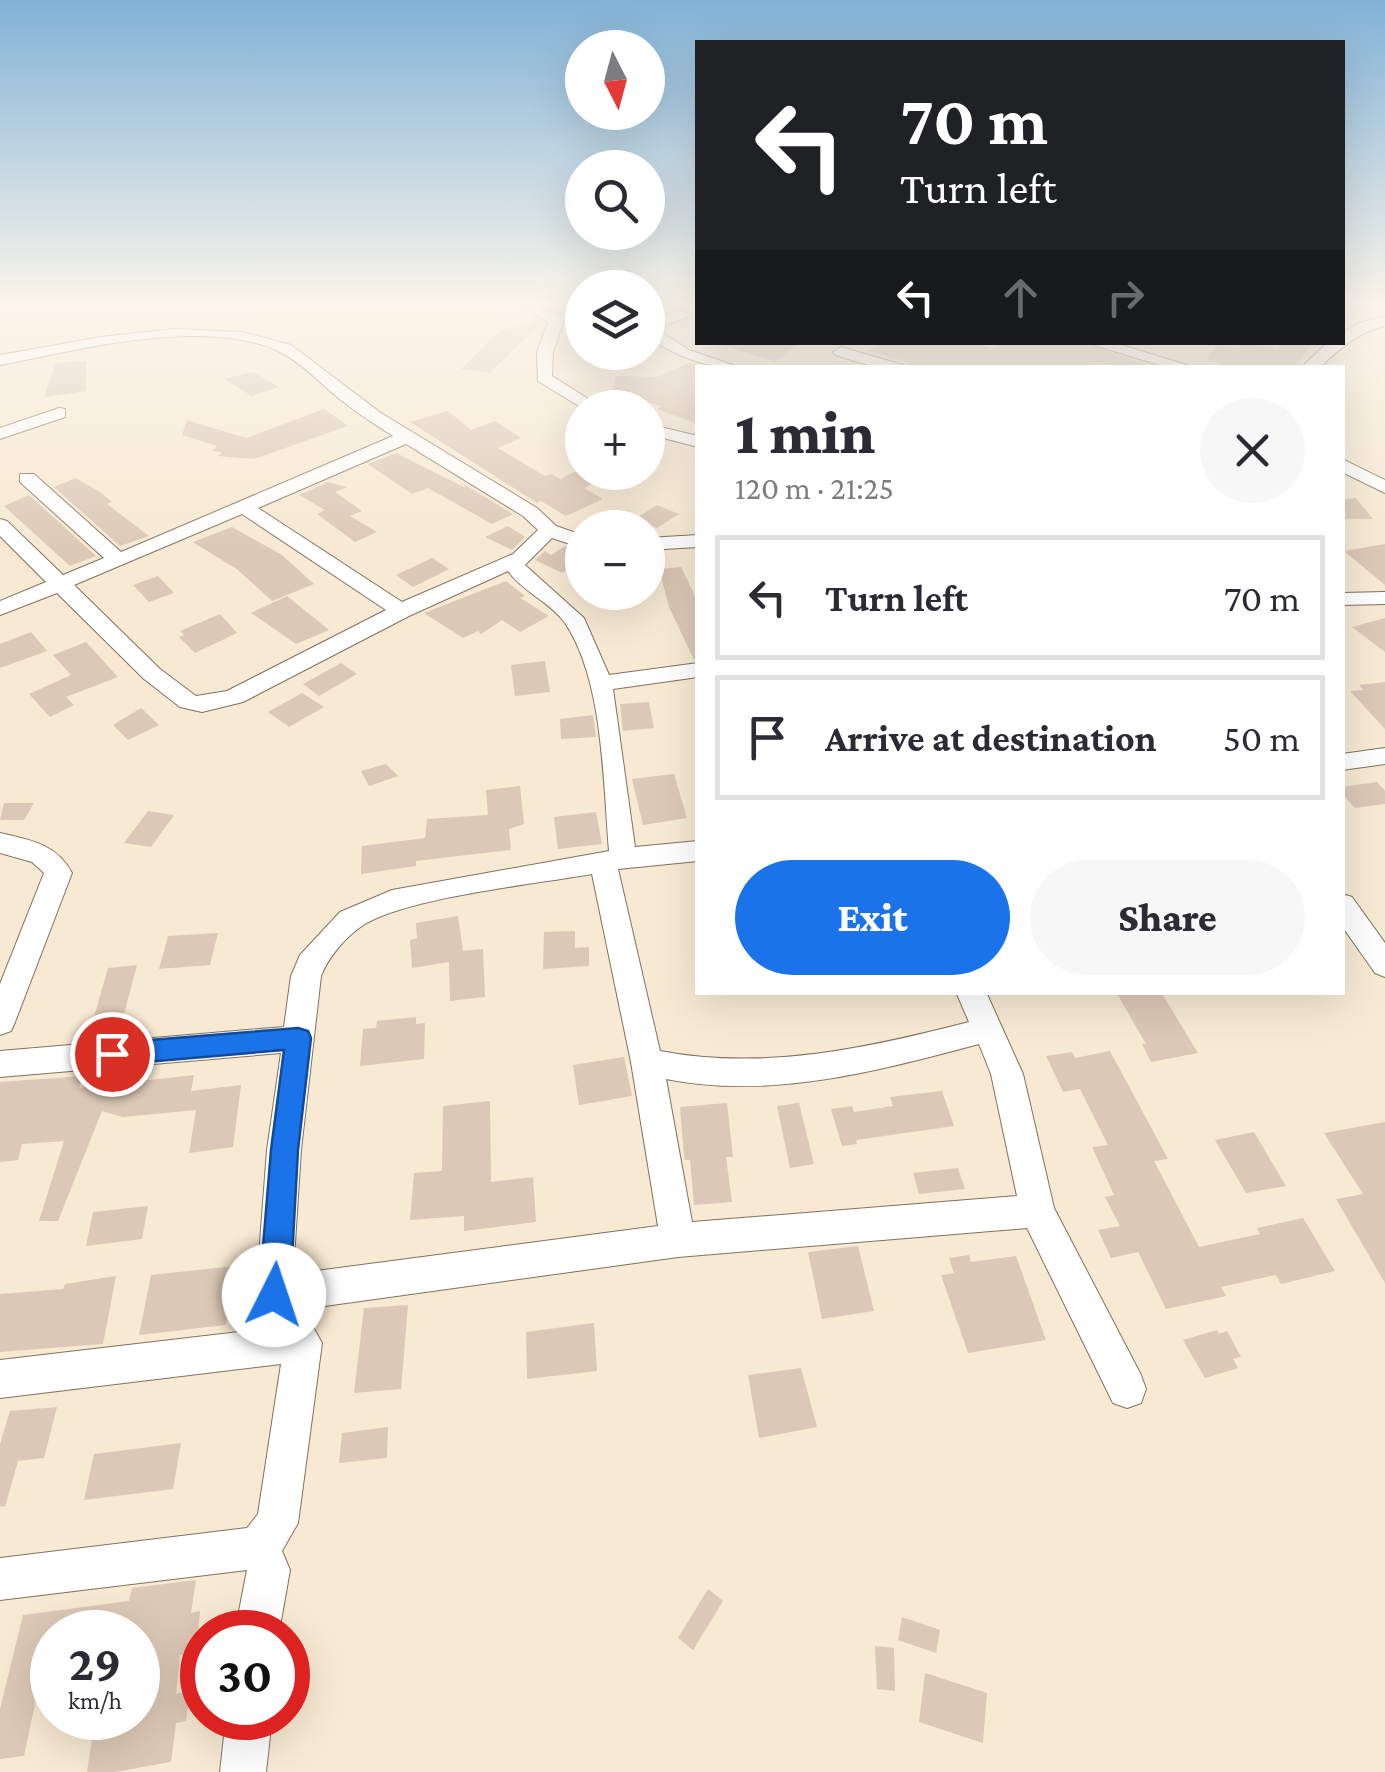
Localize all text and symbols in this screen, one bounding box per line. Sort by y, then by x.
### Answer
north arrow [565,30,665,130]
map controls [565,30,665,610]
icon: left [735,80,865,210]
text: 70 m [900,81,1048,159]
button: search [565,150,665,250]
text: Turn left [900,163,1057,213]
button: layers [565,270,665,370]
icon: left [888,270,943,325]
icon: ahead [993,270,1048,325]
icon: right [1098,270,1153,325]
button: + [565,390,665,490]
button: close [1200,398,1305,503]
text: 1 min [735,399,875,466]
text: 120 m · 21:25 [735,470,894,506]
button: − [565,510,665,610]
icon: left [740,570,795,625]
text: Turn left [825,577,968,619]
text: 70 m [1224,577,1300,619]
icon: arrive [740,710,795,765]
text: Arrive at destination [825,717,1157,759]
text: 50 m [1223,717,1300,759]
button: Exit [735,860,1010,975]
button: Share [1030,860,1305,975]
pin [70,1012,155,1097]
icon: arrive [85,1027,140,1082]
position arrow [222,1243,326,1347]
speed limit sign: 30 [180,1610,310,1740]
text: 29 [69,1635,121,1691]
text: km/h [68,1687,122,1714]

